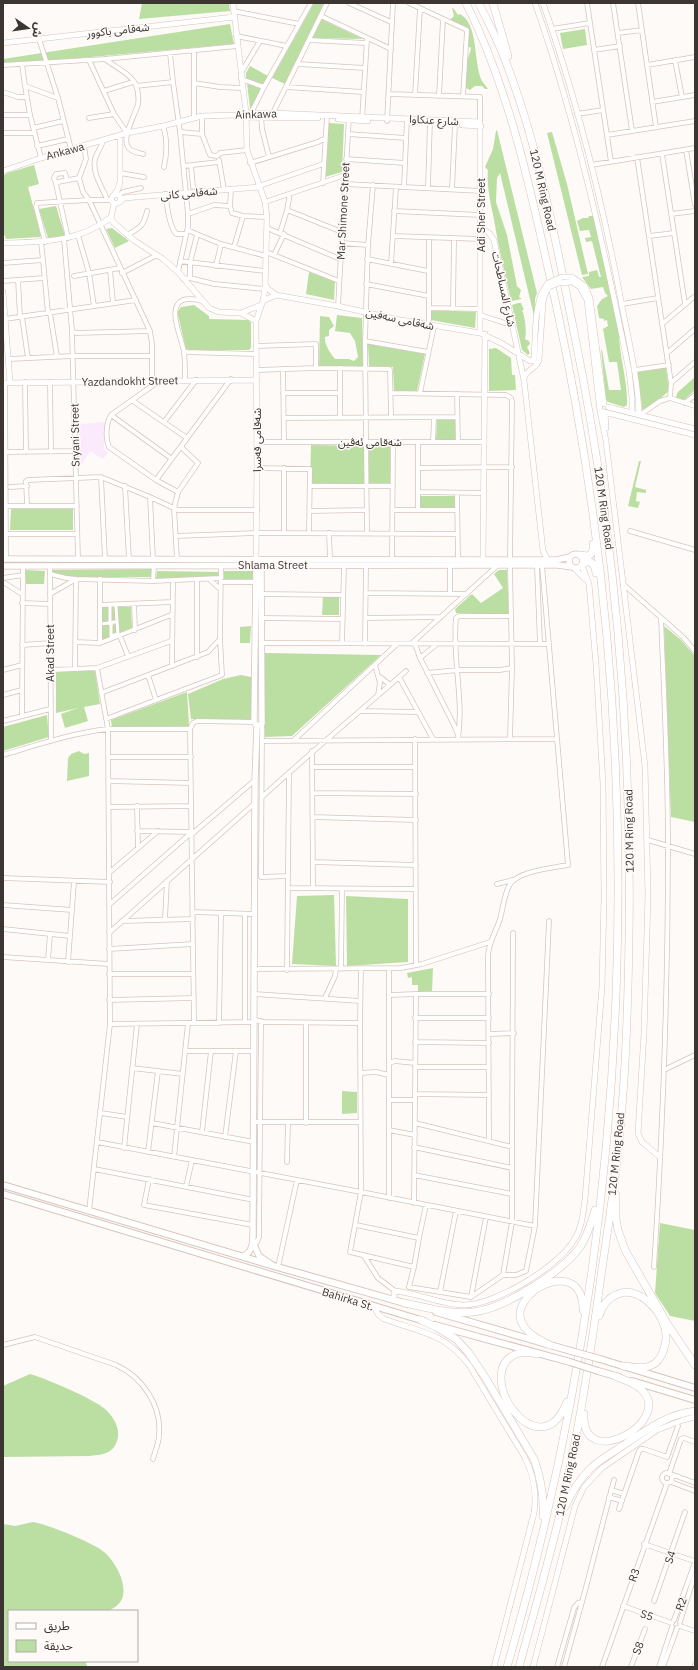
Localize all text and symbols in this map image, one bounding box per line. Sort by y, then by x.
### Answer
north arrow [8,8,48,48]
street label: شەقامی باکوور [85,20,151,40]
text: ش [29,21,46,39]
street label: Ainkawa [235,106,277,122]
street label: شارع عنكاوا [409,112,460,129]
street label: Ankawa [44,139,86,163]
street label: 120 M Ring Road [527,148,559,232]
street label: Mar Shimone Street [333,162,353,260]
street label: Adi Sher Street [474,178,488,252]
street label: شەقامی کانی [160,183,219,202]
street label: شارع المساطحات [488,250,519,329]
street label: شەقامی سەفین [365,305,436,333]
street label: Yazdandokht Street [82,373,179,389]
street label: Sryani Street [67,403,83,467]
street label: شەقامی قەسرا [250,408,264,472]
street label: شەقامی ئەڤین [338,435,402,449]
street label: 120 M Ring Road [591,466,617,550]
street label: Shlama Street [238,558,308,572]
street label: Akad Street [43,624,57,682]
street label: 120 M Ring Road [621,789,637,873]
street label: 120 M Ring Road [605,1112,627,1196]
street label: Bahirka St. [320,1284,376,1314]
street label: 120 M Ring Road [552,1433,584,1517]
street label: S4 [661,1548,679,1565]
street label: R3 [625,1566,643,1584]
street label: R2 [672,1595,690,1613]
street label: S5 [639,1606,655,1624]
legend [8,1610,138,1662]
text: طريق [44,1618,70,1634]
text: حديقة [44,1638,73,1653]
street label: S8 [629,1639,647,1657]

